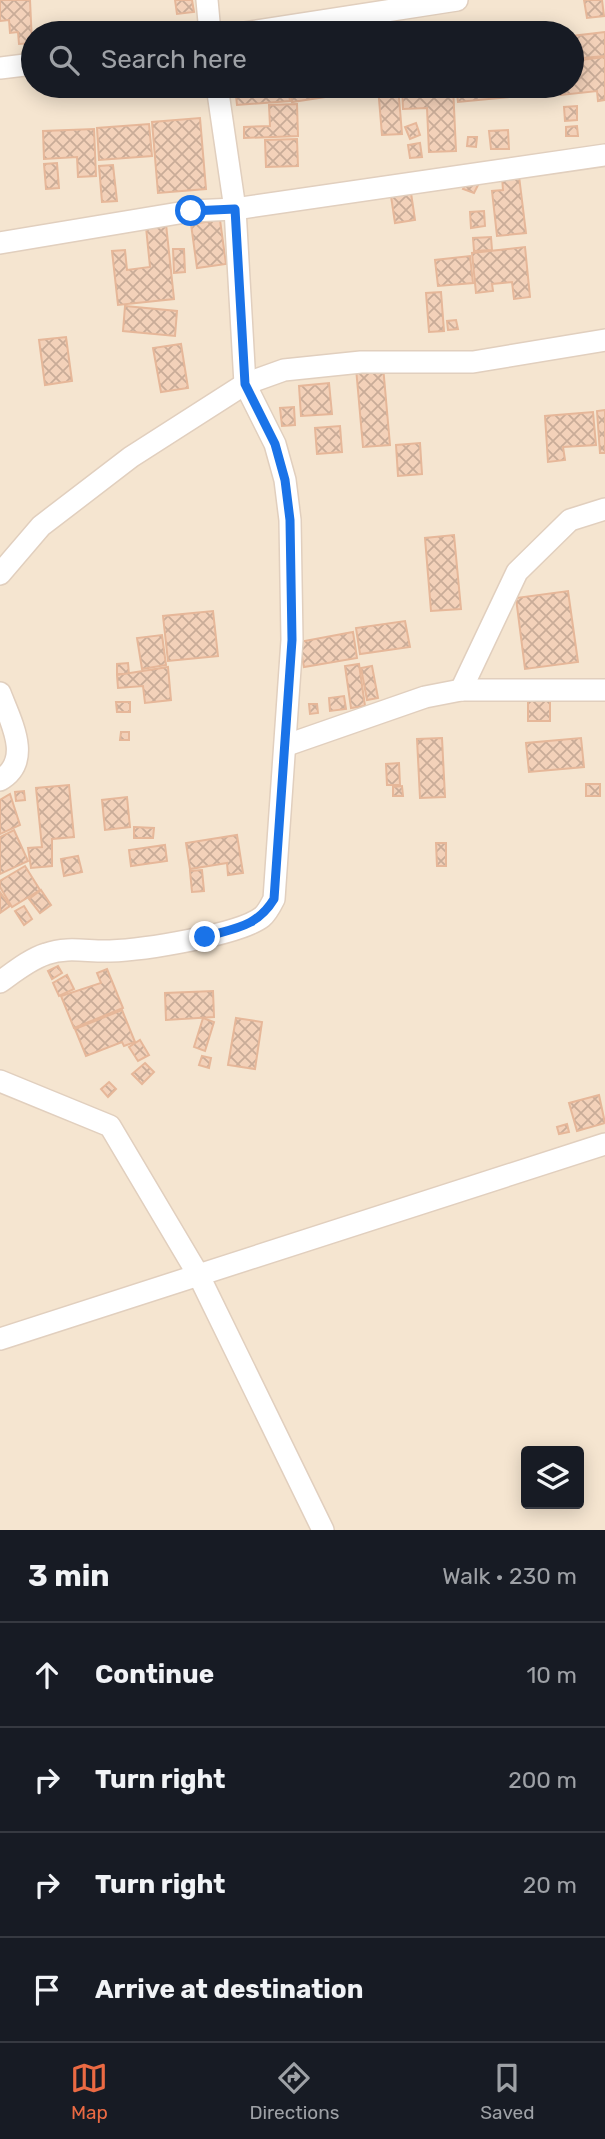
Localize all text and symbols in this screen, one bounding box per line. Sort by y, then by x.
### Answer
search box [21,21,584,98]
icon: search [45,41,83,79]
text: Search here [101,44,247,75]
route start [175,195,206,226]
route end [189,921,220,952]
map controls [521,1446,584,1509]
button: layers [521,1446,584,1509]
text: 3 min [28,1558,110,1594]
text: Walk · 230 m [442,1562,577,1590]
icon: ahead [28,1656,66,1694]
text: Continue [95,1659,214,1690]
text: 10 m [526,1661,577,1689]
icon: right [28,1761,66,1799]
text: Turn right [95,1764,225,1795]
text: 200 m [508,1766,577,1794]
icon: right [28,1866,66,1904]
text: Turn right [95,1869,225,1900]
text: 20 m [523,1871,577,1899]
icon: arrive [28,1971,66,2009]
text: Arrive at destination [95,1974,363,2005]
tab: Map [70,2059,108,2124]
tab: Directions [249,2059,339,2124]
tab: Saved [480,2059,535,2124]

